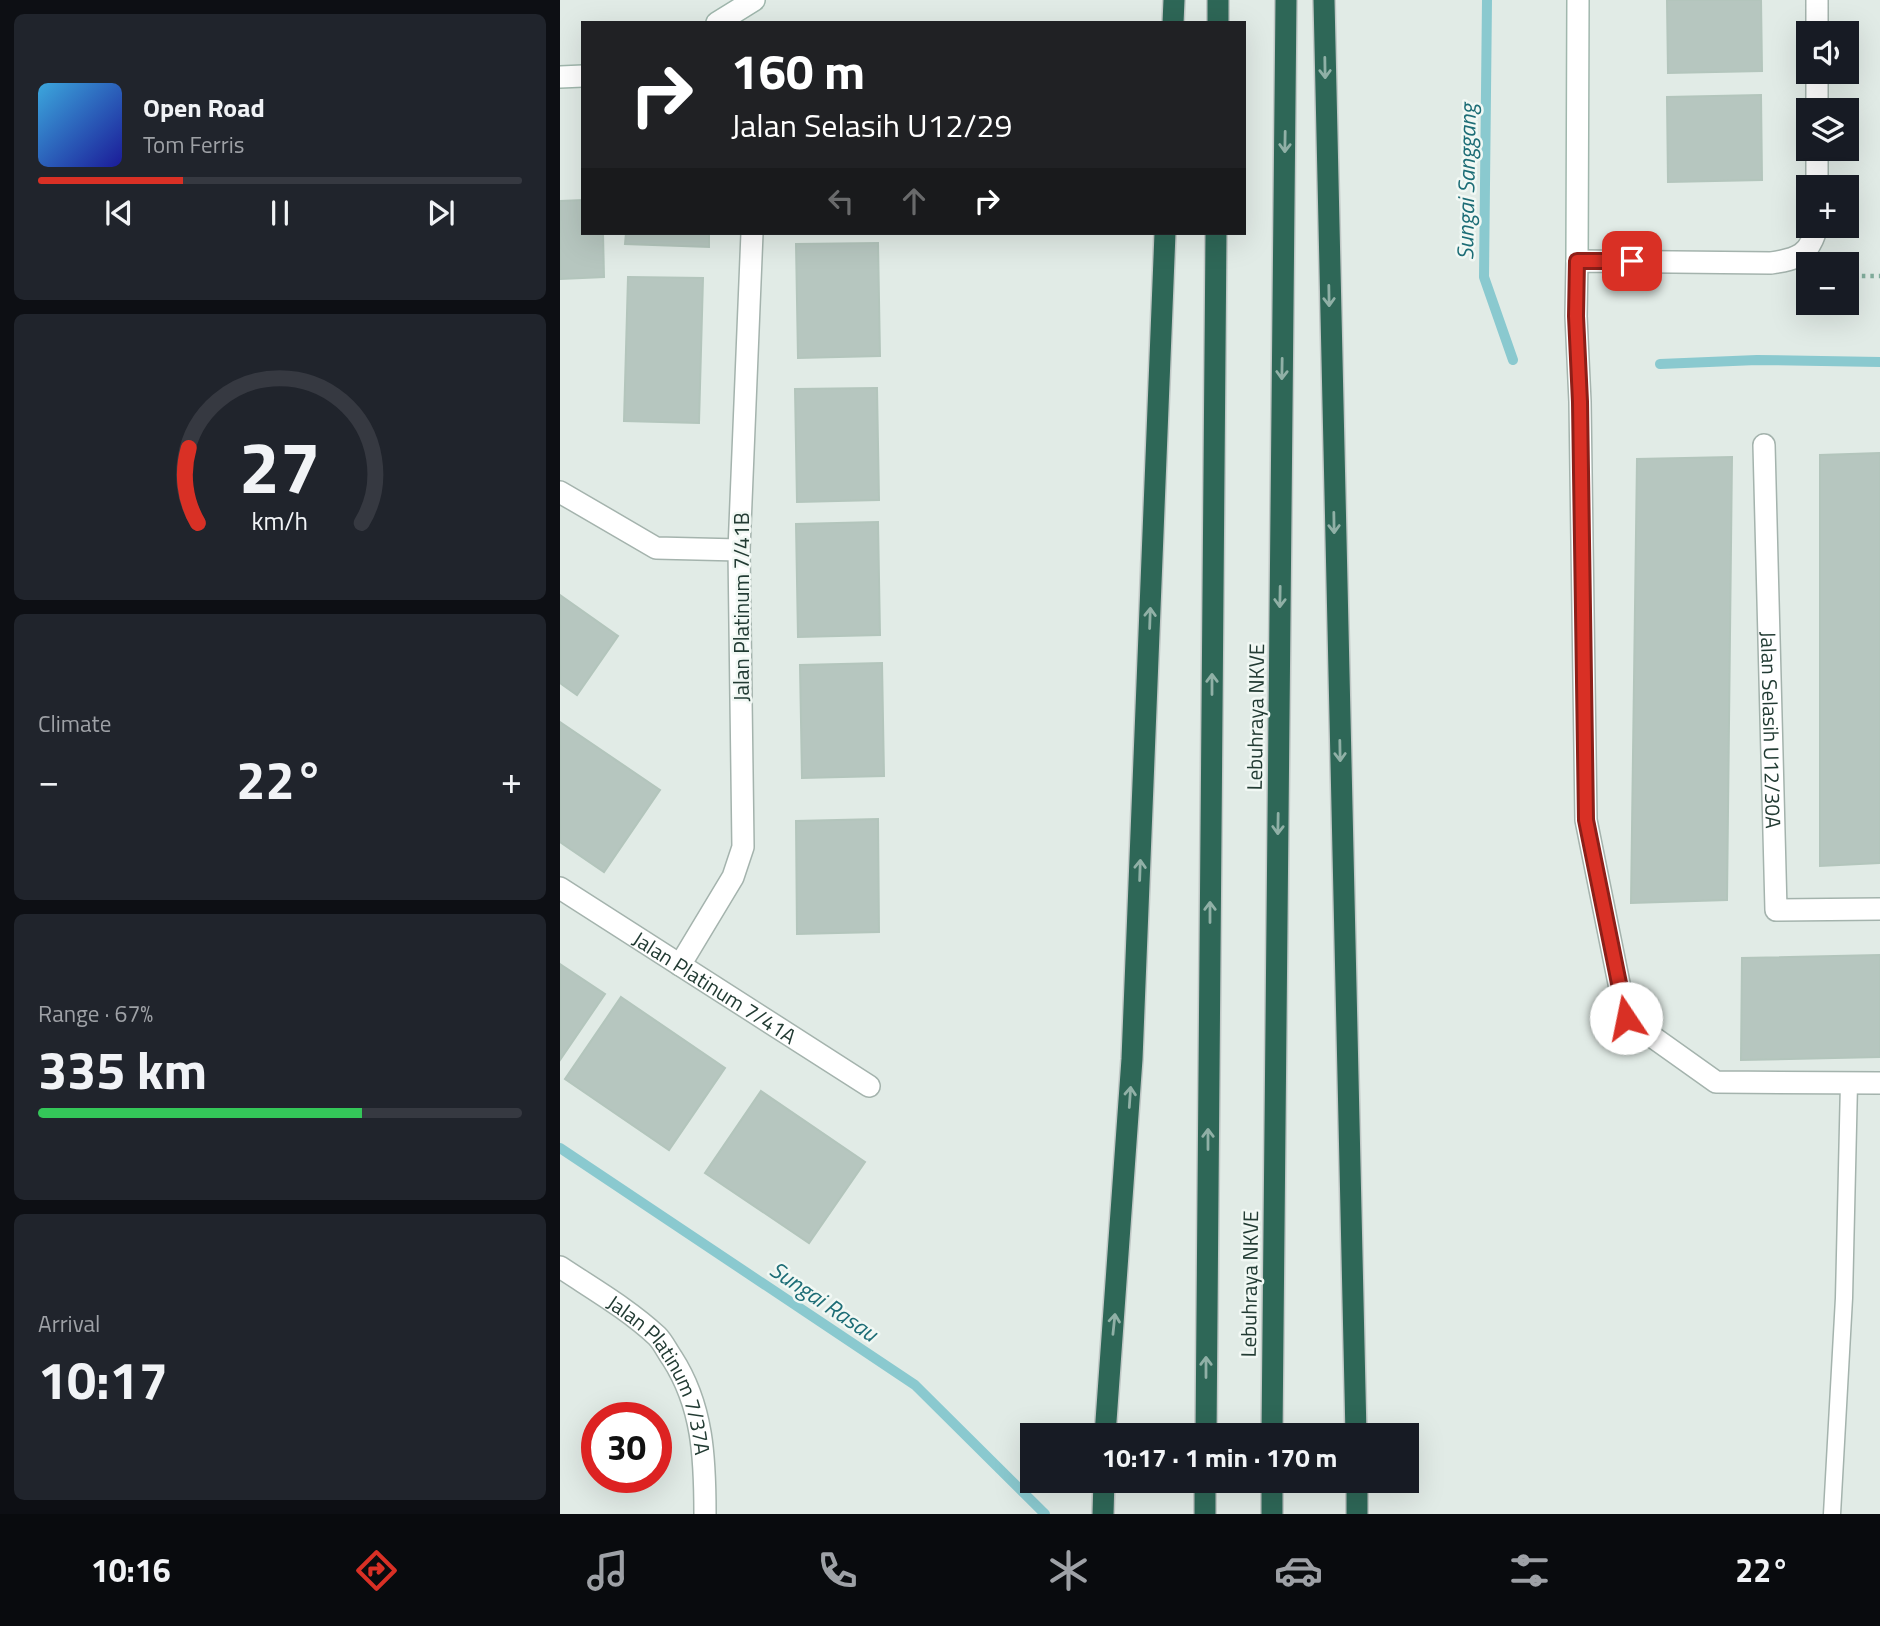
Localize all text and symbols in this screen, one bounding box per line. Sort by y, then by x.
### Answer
map controls [1796,21,1859,315]
button: sound [1796,21,1859,84]
text: 160 m [731,33,865,108]
icon: right [616,49,707,140]
one-way arrow [1318,56,1332,79]
text: Open Road [143,88,265,127]
button: layers [1796,98,1859,161]
text: Jalan Selasih U12/29 [731,101,1012,149]
water label: Sungai Sanggang [1447,101,1485,260]
text: Tom Ferris [143,127,244,162]
one-way arrow [1278,130,1291,153]
button: + [1796,175,1859,238]
icon: left [822,182,860,220]
icon: ahead [895,182,933,220]
icon: right [968,182,1006,220]
icon: previous [100,194,138,232]
icon: pause [261,194,299,232]
icon: next [422,194,460,232]
pin [1602,231,1662,291]
icon: arrive [1613,242,1651,280]
button: − [1796,252,1859,315]
one-way arrow [1322,284,1336,307]
one-way arrow [1275,357,1289,380]
text: 27 [239,411,321,521]
text: km/h [252,502,308,540]
one-way arrow [1328,511,1341,534]
street label: Jalan Platinum 7/41B [725,512,757,702]
one-way arrow [1273,585,1287,608]
one-way arrow [1143,607,1156,630]
street label: Jalan Selasih U12/30A [1753,631,1790,829]
street label: Lebuhraya NKVE [1238,643,1272,791]
one-way arrow [1205,673,1219,696]
text: Climate [38,706,111,741]
one-way arrow [1333,739,1346,762]
text: 22° [236,740,324,819]
text: − [38,751,59,809]
text: + [501,751,522,809]
one-way arrow [1271,812,1285,835]
one-way arrow [1133,859,1146,882]
one-way arrow [1203,901,1217,924]
street label: Jalan Platinum 7/41A [627,923,803,1052]
position arrow [1589,981,1663,1055]
text: Range · 67% [38,996,153,1031]
text: 335 km [38,1030,207,1109]
one-way arrow [1123,1086,1136,1109]
one-way arrow [1201,1128,1215,1151]
street label: Lebuhraya NKVE [1232,1210,1266,1358]
water label: Sungai Rasau [763,1252,886,1351]
street label: Jalan Platinum 7/37A [601,1286,719,1457]
text: Arrival [38,1306,100,1341]
one-way arrow [1108,1314,1121,1336]
text: 10:17 [38,1340,168,1419]
one-way arrow [1199,1356,1213,1379]
speed limit sign: 30 [581,1402,672,1493]
text: 10:17 · 1 min · 170 m [1102,1438,1337,1477]
text: 10:16 [91,1546,171,1594]
icon: directions [352,1546,401,1595]
icon: music [583,1546,632,1595]
icon: phone [813,1546,862,1595]
icon: climate [1044,1546,1093,1595]
icon: car [1274,1546,1323,1595]
icon: filters [1505,1546,1554,1595]
text: 22° [1735,1546,1789,1594]

